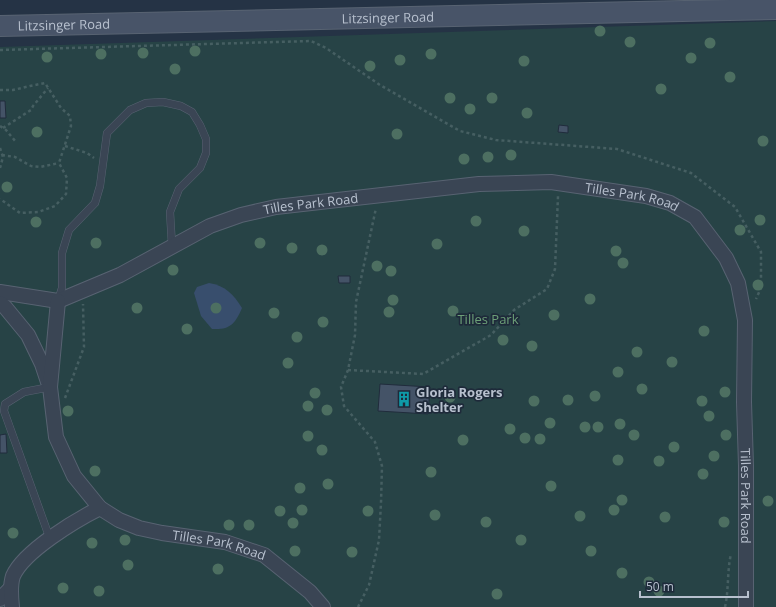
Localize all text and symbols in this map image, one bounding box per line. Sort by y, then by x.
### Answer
street label: Litzsinger Road [341,7,434,28]
street label: Litzsinger Road [18,15,110,35]
street label: Tilles Park Road [584,178,682,215]
street label: Tilles Park Road [261,189,359,219]
park label: Tilles Park [457,310,519,328]
place label: Gloria Rogers Shelter [416,383,503,416]
building icon: Gloria Rogers Shelter [395,390,413,408]
street label: Tilles Park Road [736,448,755,544]
street label: Tilles Park Road [171,526,268,564]
scale bar [640,573,748,599]
text: 50 m [646,578,674,595]

